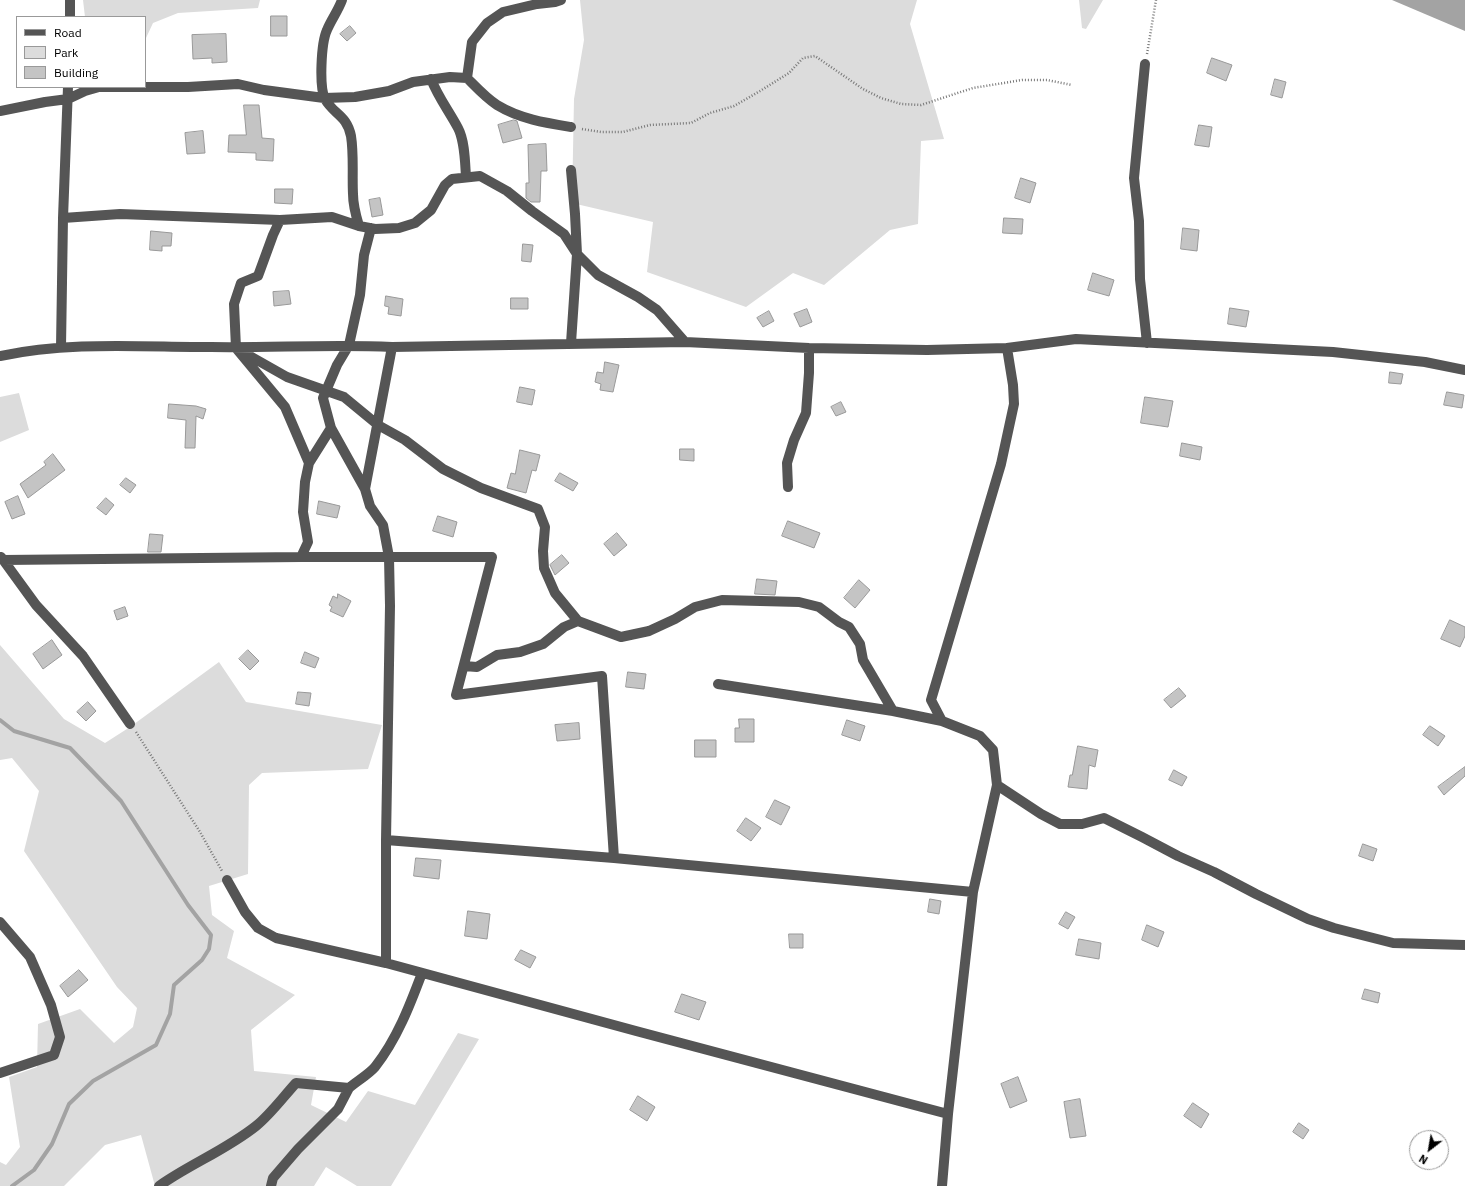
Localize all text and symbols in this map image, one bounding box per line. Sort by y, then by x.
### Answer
legend [16,16,146,88]
text: Road [54,25,82,40]
text: Park [54,45,78,60]
text: Building [54,65,98,80]
north arrow [1409,1130,1449,1170]
text: N [1416,1151,1430,1167]

